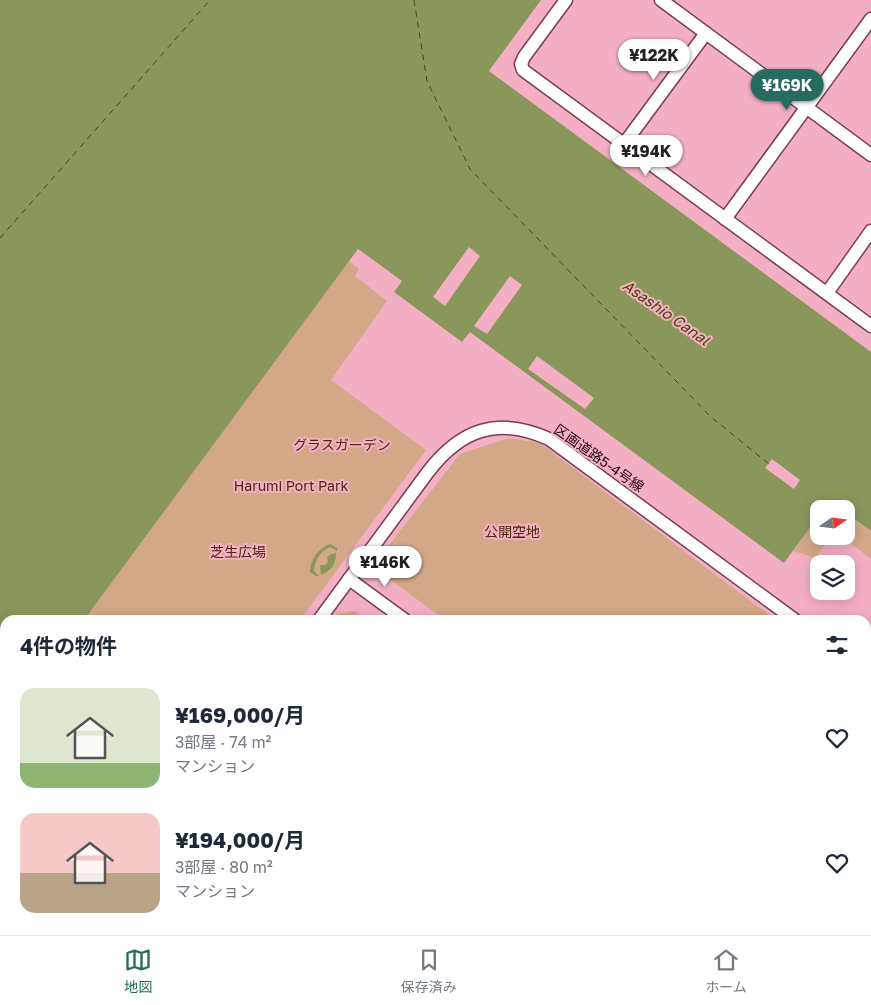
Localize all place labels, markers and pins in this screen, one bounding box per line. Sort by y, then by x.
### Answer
pin: ¥122K [619,38,689,81]
pin: ¥169K [752,68,822,111]
pin: ¥194K [611,134,681,177]
pin: ¥146K [350,546,420,588]

